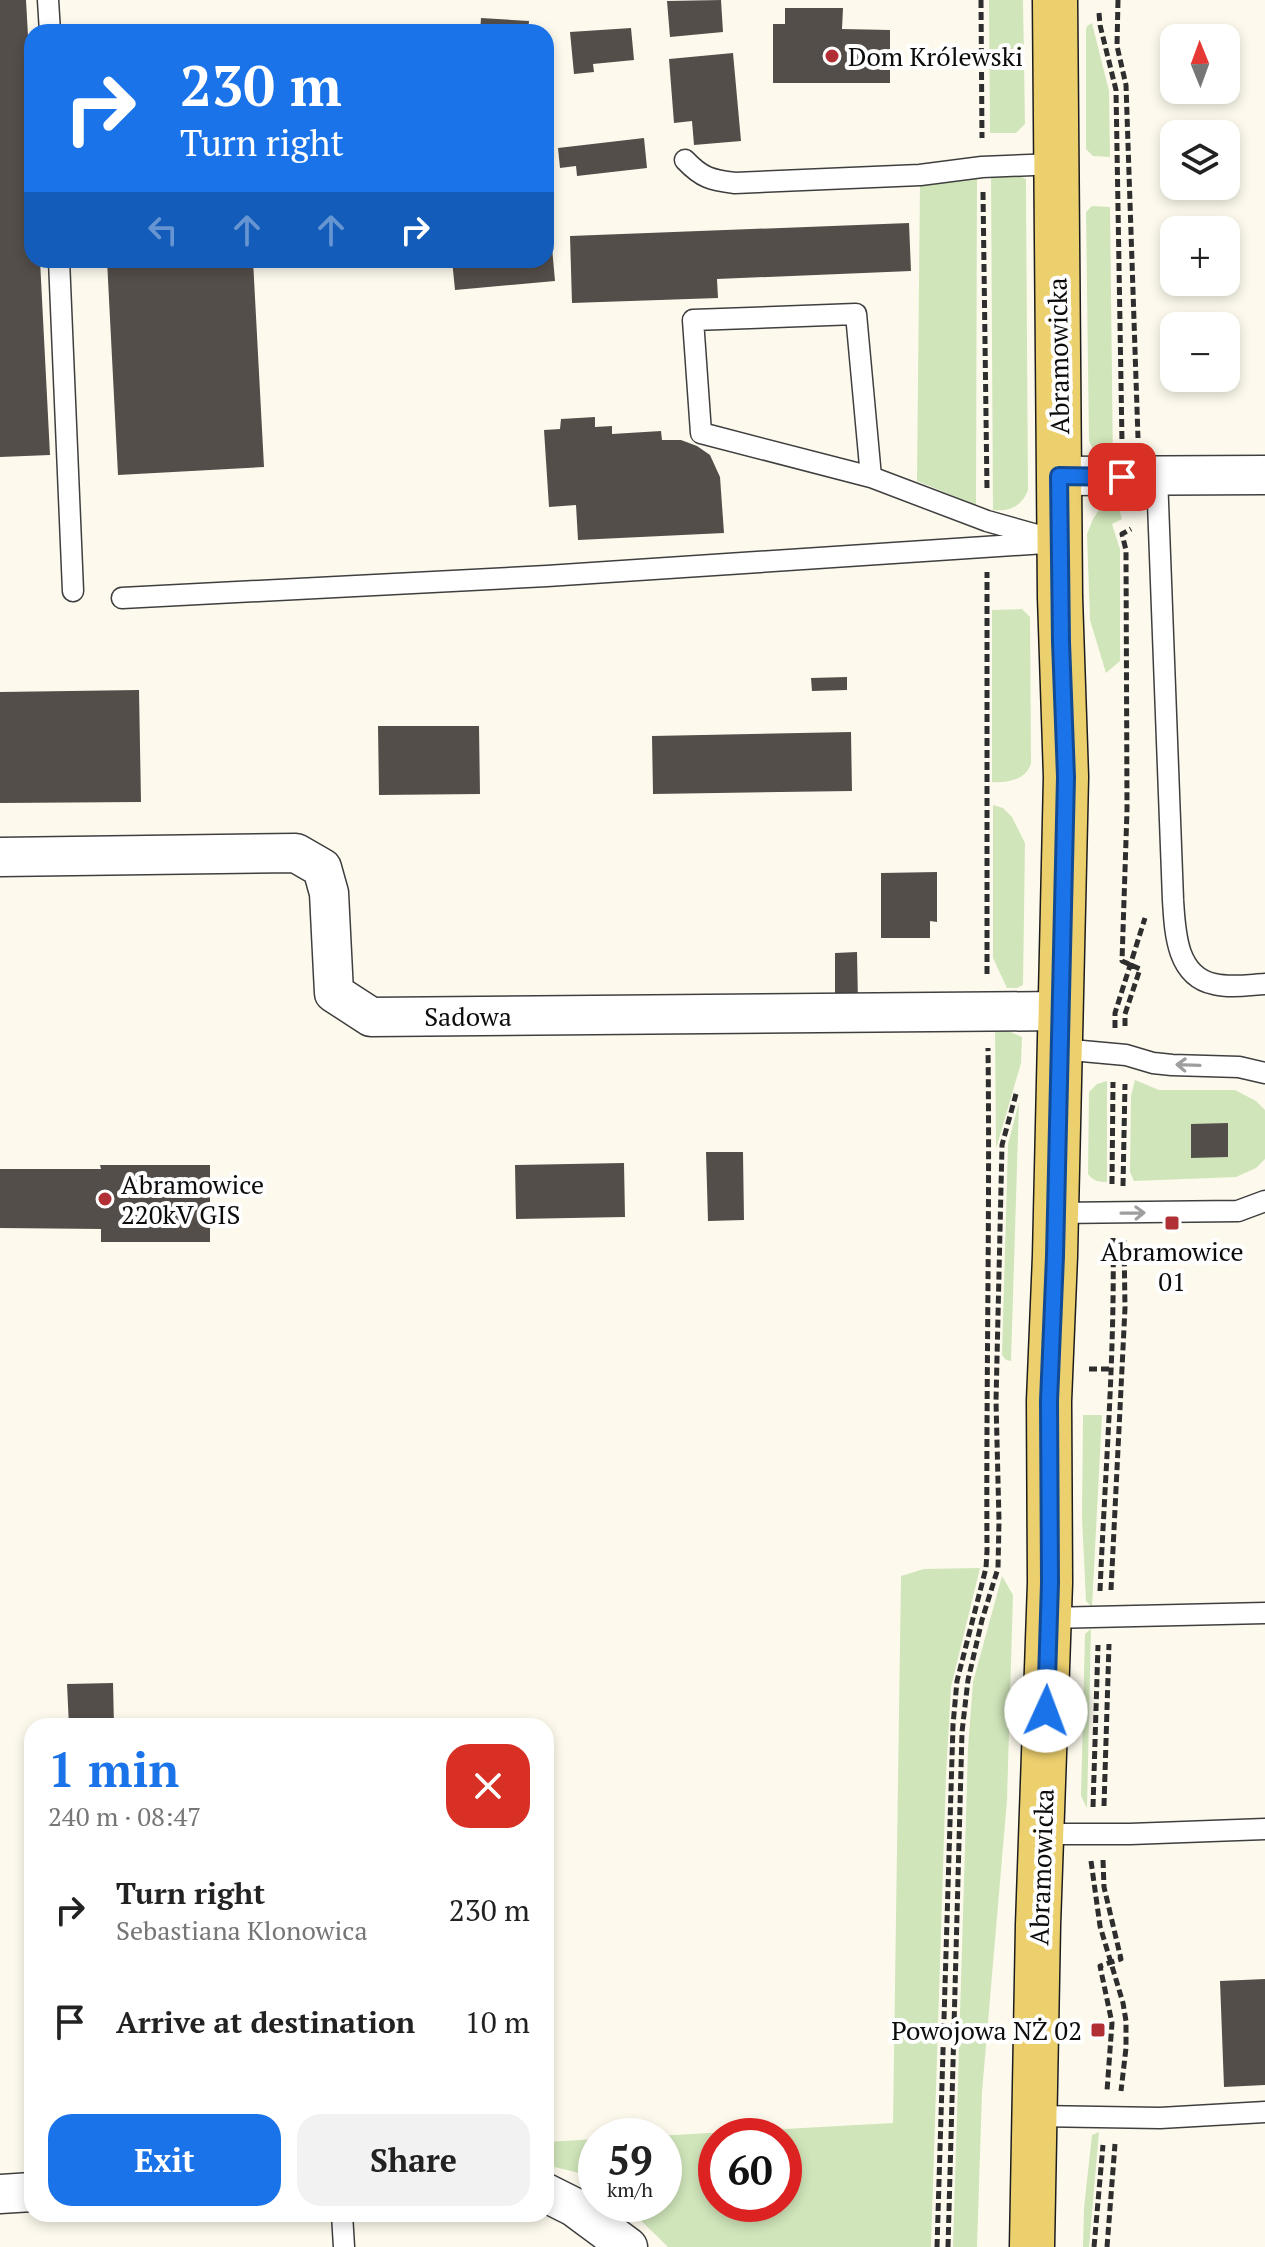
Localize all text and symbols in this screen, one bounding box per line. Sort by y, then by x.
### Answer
north arrow [1160,24,1240,104]
map controls [1160,24,1240,392]
place label: Dom Królewski [848,39,1023,73]
marker: Dom Królewski [823,47,841,65]
text: 230 m [180,48,342,122]
icon: right [48,56,152,160]
text: Turn right [180,119,344,166]
button: layers [1160,120,1240,200]
icon: left [141,208,185,252]
icon: ahead [225,208,269,252]
icon: ahead [309,208,353,252]
icon: right [393,208,437,252]
button: + [1160,216,1240,296]
street label: Abramowicka [1040,277,1076,435]
button: − [1160,312,1240,392]
pin [1088,443,1156,511]
icon: arrive [1100,455,1144,499]
street label: Sadowa [424,999,512,1033]
one-way arrow [1175,1058,1202,1073]
place label: Abramowice 220kV GIS [121,1167,264,1231]
marker: Abramowice 220kV GIS [96,1190,114,1208]
one-way arrow [1120,1205,1146,1221]
marker: Abramowice 01 [1163,1214,1181,1232]
place label: Abramowice 01 [1100,1234,1244,1298]
position arrow [1004,1669,1088,1753]
text: 1 min [48,1737,179,1801]
button: close [446,1744,530,1828]
street label: Abramowicka [1021,1788,1061,1946]
text: 240 m · 08:47 [48,1799,201,1833]
text: Turn right [116,1873,265,1913]
icon: right [48,1888,92,1932]
text: 230 m [449,1890,530,1930]
text: Sebastiana Klonowica [116,1913,368,1947]
icon: arrive [48,2000,92,2044]
text: Arrive at destination [116,2002,415,2042]
text: 10 m [465,2002,530,2042]
place label: Powojowa NŻ 02 [891,2013,1082,2047]
marker: Powojowa NŻ 02 [1089,2021,1107,2039]
button: Exit [48,2114,281,2206]
button: Share [297,2114,530,2206]
speed limit sign: 60 [698,2118,802,2222]
text: 59 [607,2133,653,2186]
text: km/h [607,2176,653,2203]

